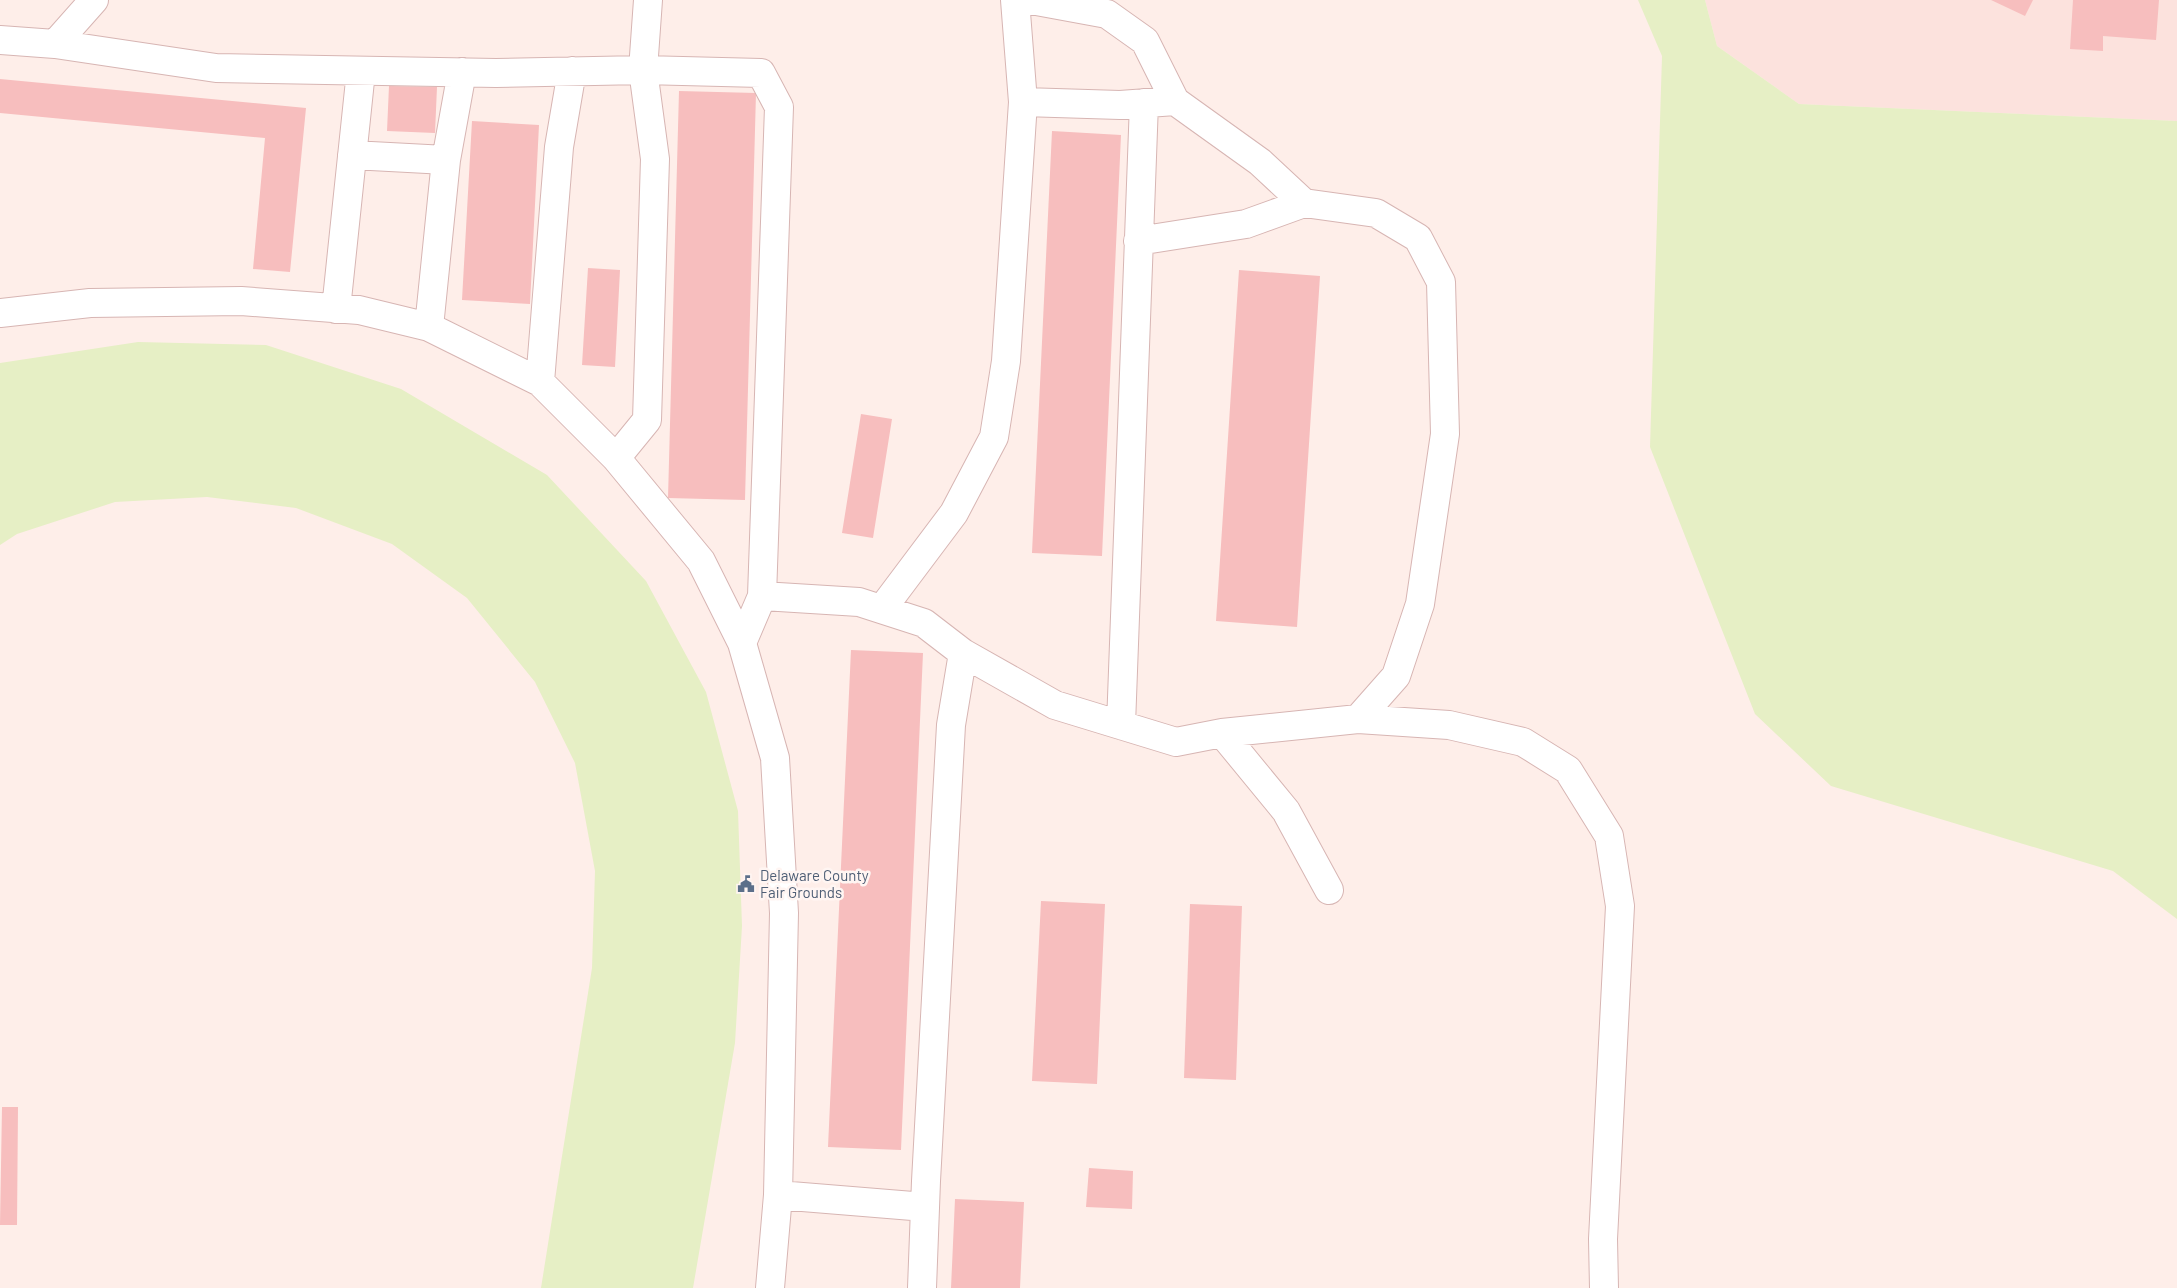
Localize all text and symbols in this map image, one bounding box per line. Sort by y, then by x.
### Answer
place label: Delaware County Fair Grounds [760,866,869,901]
public building icon: Delaware County Fair Grounds [736,874,756,894]

